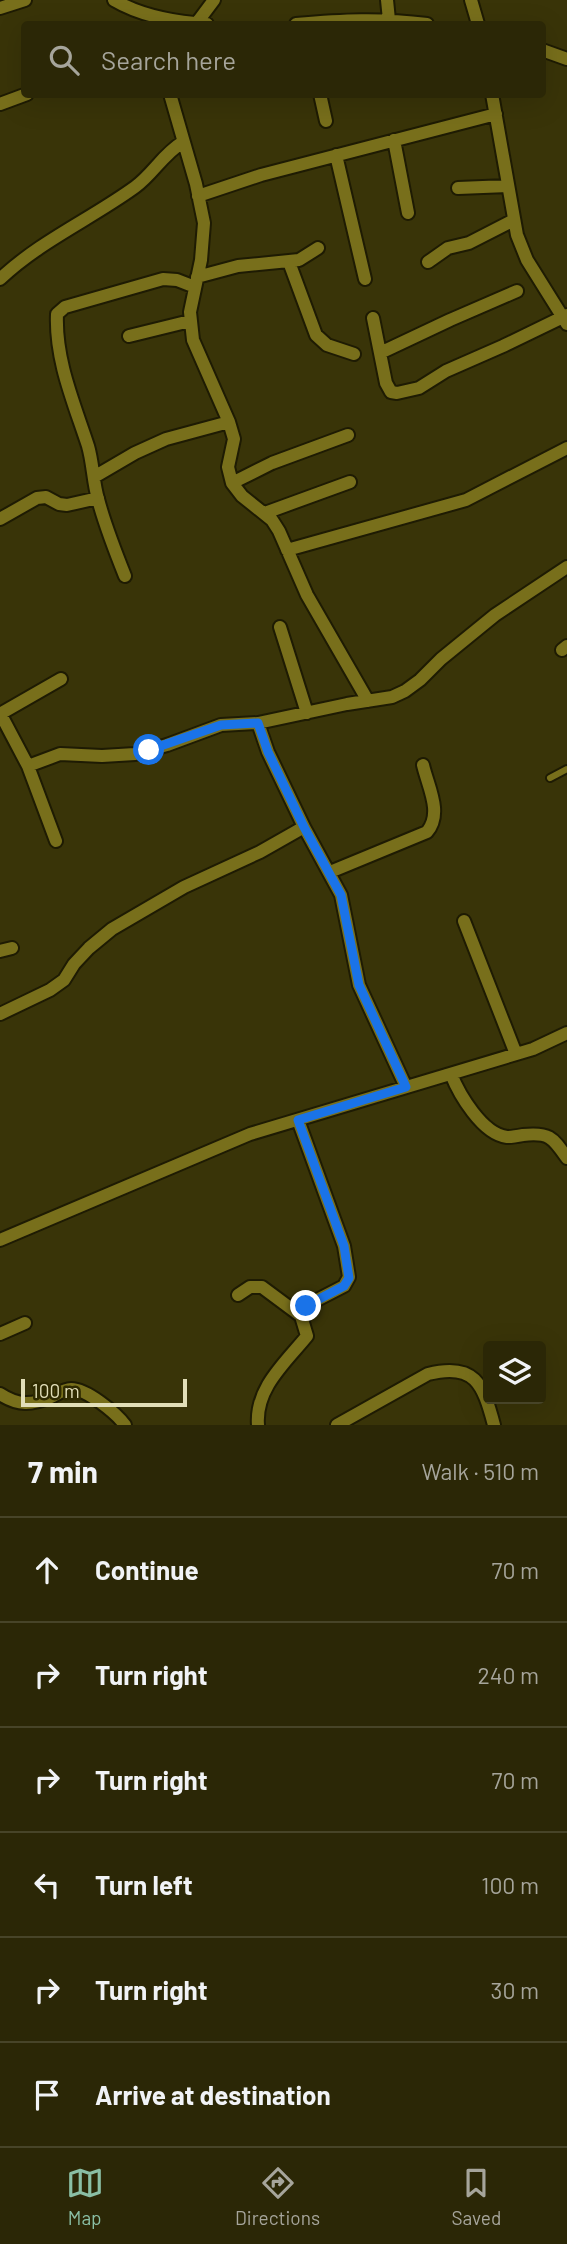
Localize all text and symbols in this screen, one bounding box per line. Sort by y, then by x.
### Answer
search box [21,21,546,98]
icon: search [45,41,83,79]
text: Search here [101,44,236,75]
route start [133,734,164,765]
route end [290,1290,321,1321]
map controls [483,1341,546,1404]
button: layers [483,1341,546,1404]
scale bar [21,1376,187,1408]
text: 100 m [32,1379,80,1402]
text: 7 min [28,1453,98,1489]
text: Walk · 510 m [421,1457,539,1485]
icon: ahead [28,1551,66,1589]
text: Continue [95,1554,199,1585]
text: 70 m [492,1556,539,1584]
icon: right [28,1656,66,1694]
text: Turn right [95,1659,208,1690]
text: 240 m [477,1661,539,1689]
icon: right [28,1761,66,1799]
text: Turn right [95,1764,208,1795]
text: 70 m [492,1766,539,1794]
icon: left [28,1866,66,1904]
text: Turn left [95,1869,193,1900]
text: 100 m [481,1871,539,1899]
icon: right [28,1971,66,2009]
text: Turn right [95,1974,208,2005]
text: 30 m [491,1976,539,2004]
icon: arrive [28,2076,66,2114]
text: Arrive at destination [95,2079,331,2110]
tab: Map [66,2164,104,2229]
tab: Directions [235,2164,320,2229]
tab: Saved [451,2164,501,2229]

